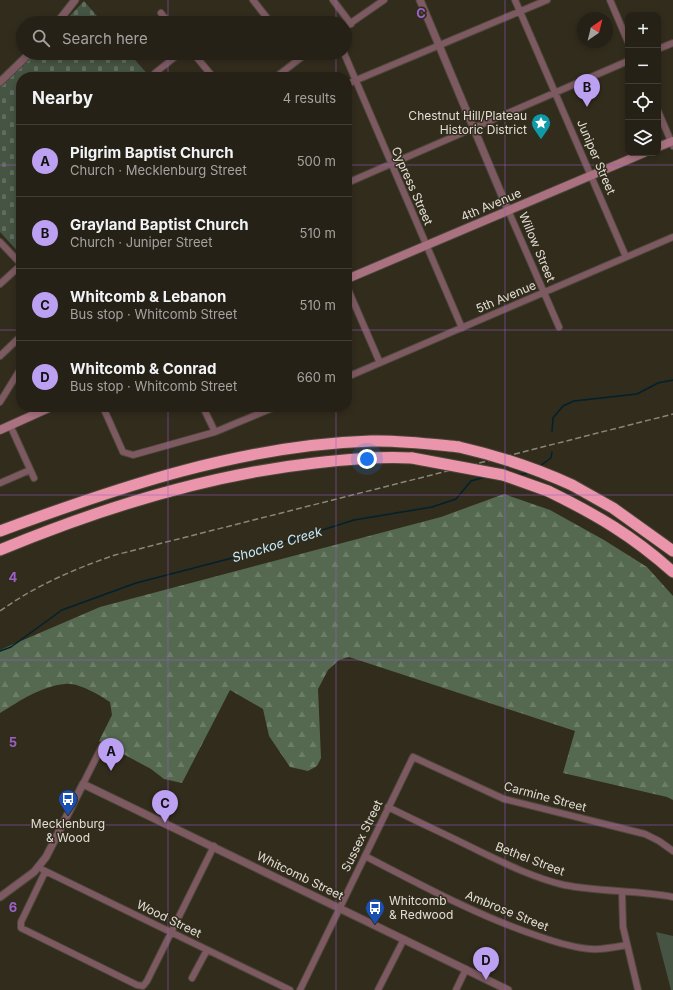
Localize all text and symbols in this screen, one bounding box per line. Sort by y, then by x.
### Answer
text: C [416,5,426,21]
north arrow [577,12,613,48]
map controls [625,12,661,156]
button: + [625,12,661,48]
search box [16,16,352,60]
icon: search [30,27,52,49]
text: Search here [62,29,148,48]
button: − [625,48,661,84]
pin: B [574,74,600,107]
button: locate [625,84,661,120]
text: Nearby [32,88,93,108]
text: 4 results [283,90,336,106]
place label: Chestnut Hill/Plateau Historic District [408,108,527,137]
place icon: Chestnut Hill/Plateau Historic District [530,112,552,140]
street label: Juniper Street [574,117,619,197]
button: layers [625,120,661,156]
text: Pilgrim Baptist Church [70,143,234,162]
street label: Cypress Street [389,144,436,227]
text: A [40,153,50,169]
text: 500 m [297,153,336,169]
text: Church · Mecklenburg Street [70,162,247,178]
street label: 4th Avenue [458,185,523,224]
street label: Willow Street [516,210,559,284]
text: Grayland Baptist Church [70,215,249,234]
text: B [41,225,49,241]
text: 510 m [300,225,336,241]
text: Church · Juniper Street [70,234,212,250]
street label: 5th Avenue [473,277,538,316]
text: Whitcomb & Lebanon [70,287,226,306]
text: C [40,297,50,313]
text: 510 m [300,297,336,313]
text: Bus stop · Whitcomb Street [70,306,237,322]
text: Whitcomb & Conrad [70,359,216,378]
text: D [40,369,50,385]
text: 660 m [297,369,336,385]
text: Bus stop · Whitcomb Street [70,378,237,394]
your location [357,449,377,469]
water label: Shockoe Creek [230,522,325,565]
text: 4 [9,569,18,585]
text: 5 [9,734,17,750]
pin: A [98,738,124,771]
street label: Carmine Street [502,778,588,815]
bus stop icon: Mecklenburg & Wood [57,788,79,816]
pin: C [152,790,178,823]
street label: Sussex Street [338,797,385,874]
place label: Mecklenburg & Wood [31,816,105,845]
street label: Bethel Street [493,838,567,879]
street label: Whitcomb Street [254,848,346,903]
street label: Ambrose Street [463,887,551,934]
place label: Whitcomb & Redwood [389,893,453,922]
street label: Wood Street [134,896,204,941]
bus stop icon: Whitcomb & Redwood [364,897,386,925]
text: 6 [9,899,17,915]
pin: D [473,947,499,980]

